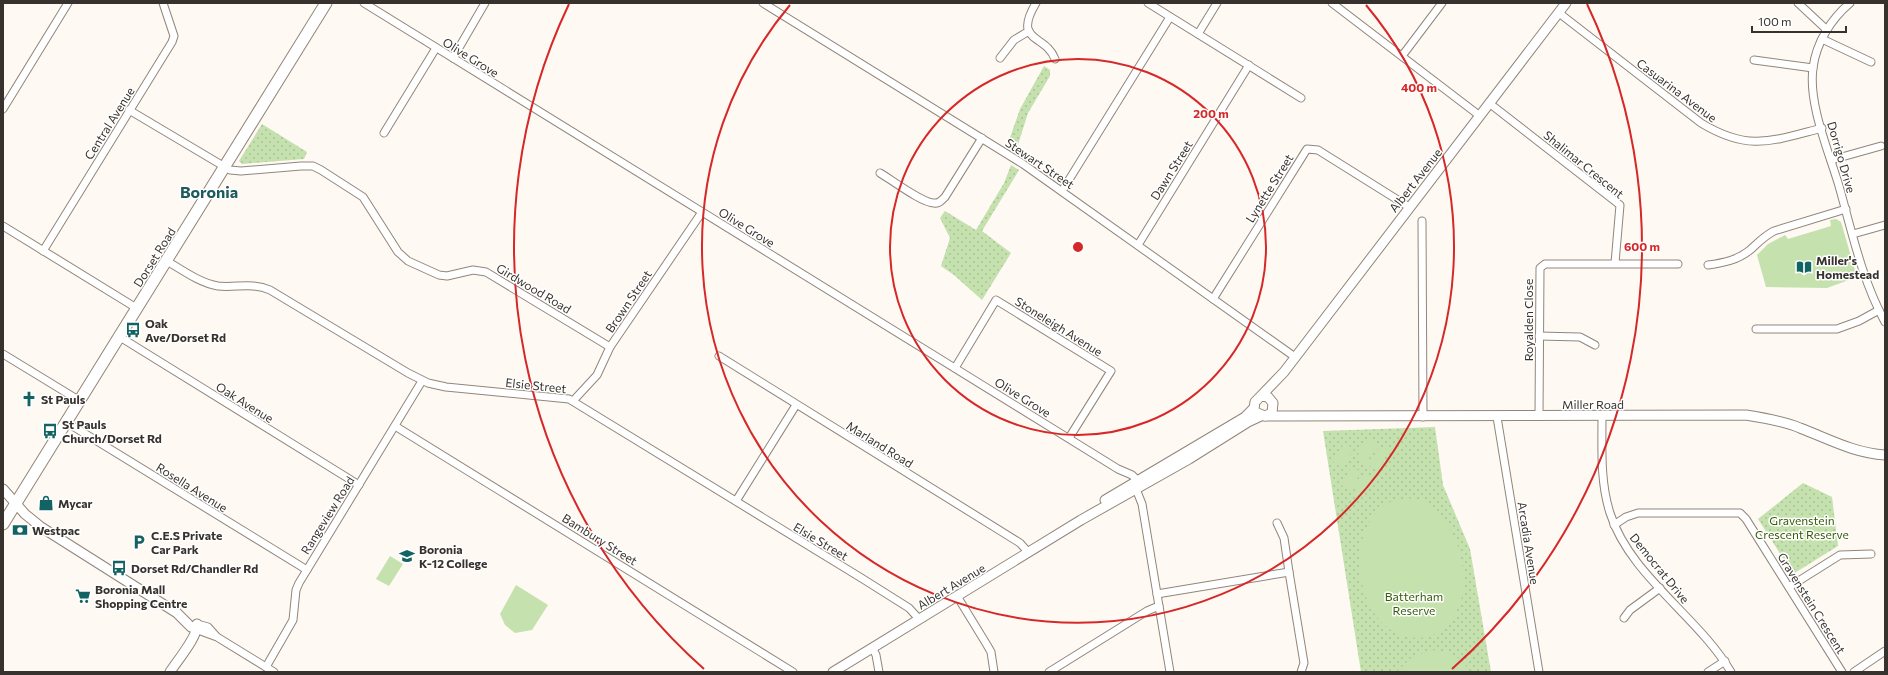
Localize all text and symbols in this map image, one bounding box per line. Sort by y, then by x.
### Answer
scale bar [1752,8,1846,34]
text: 100 m [1758,14,1792,28]
street label: Olive Grove [441,34,501,80]
street label: Casuarina Avenue [1634,55,1720,125]
text: 400 m [1401,80,1437,94]
street label: Central Avenue [81,84,137,162]
text: 200 m [1193,106,1229,120]
street label: Dorrigo Drive [1825,120,1859,194]
street label: Shalimar Crescent [1541,127,1627,201]
street label: Stewart Street [1003,135,1077,191]
street label: Dawn Street [1147,138,1195,202]
street label: Albert Avenue [1386,145,1444,215]
street label: Lynette Street [1242,151,1296,225]
district label: Boronia [180,182,238,201]
street label: Olive Grove [717,204,777,250]
street label: Dorset Road [130,225,178,289]
text: 600 m [1624,239,1660,253]
centre of rings [1071,240,1085,254]
place label: Miller's Homestead [1816,253,1879,281]
library icon: Miller's Homestead [1795,258,1813,276]
street label: Girdwood Road [494,260,574,316]
street label: Brown Street [602,267,654,335]
street label: Royalden Close [1521,279,1535,361]
street label: Stoneleigh Avenue [1013,293,1105,359]
place label: Oak Ave/Dorset Rd [145,316,226,344]
bus stop icon: Oak Ave/Dorset Rd [124,321,142,339]
street label: Olive Grove [993,374,1053,420]
street label: Elsie Street [505,375,567,395]
street label: Oak Avenue [214,379,276,425]
church icon: St Pauls [20,390,38,408]
place label: St Pauls [41,392,86,406]
street label: Miller Road [1562,397,1624,411]
place label: St Pauls Church/Dorset Rd [62,417,162,445]
street label: Marland Road [844,418,916,470]
bus stop icon: St Pauls Church/Dorset Rd [41,422,59,440]
street label: Rosella Avenue [154,460,230,514]
street label: Rangeview Road [297,473,357,556]
shop icon: Mycar [37,494,55,512]
place label: Mycar [58,496,93,510]
street label: Arcadia Avenue [1516,501,1542,585]
street label: Bambury Street [560,510,640,568]
park label: Gravenstein Crescent Reserve [1755,513,1849,541]
street label: Elsie Street [791,519,851,563]
bank icon: Westpac [11,521,29,539]
place label: Westpac [32,523,80,537]
place label: C.E.S Private Car Park [151,528,222,556]
street label: Democrat Drive [1628,530,1692,606]
parking icon: C.E.S Private Car Park [130,533,148,551]
place label: Boronia K-12 College [419,542,487,570]
school or university icon: Boronia K-12 College [398,547,416,565]
street label: Gravenstein Crescent [1775,550,1849,656]
bus stop icon: Dorset Rd/Chandler Rd [110,559,128,577]
street label: Albert Avenue [914,560,988,612]
place label: Dorset Rd/Chandler Rd [131,561,258,575]
place label: Boronia Mall Shopping Centre [95,582,187,610]
supermarket icon: Boronia Mall Shopping Centre [74,587,92,605]
park label: Batterham Reserve [1385,589,1443,617]

